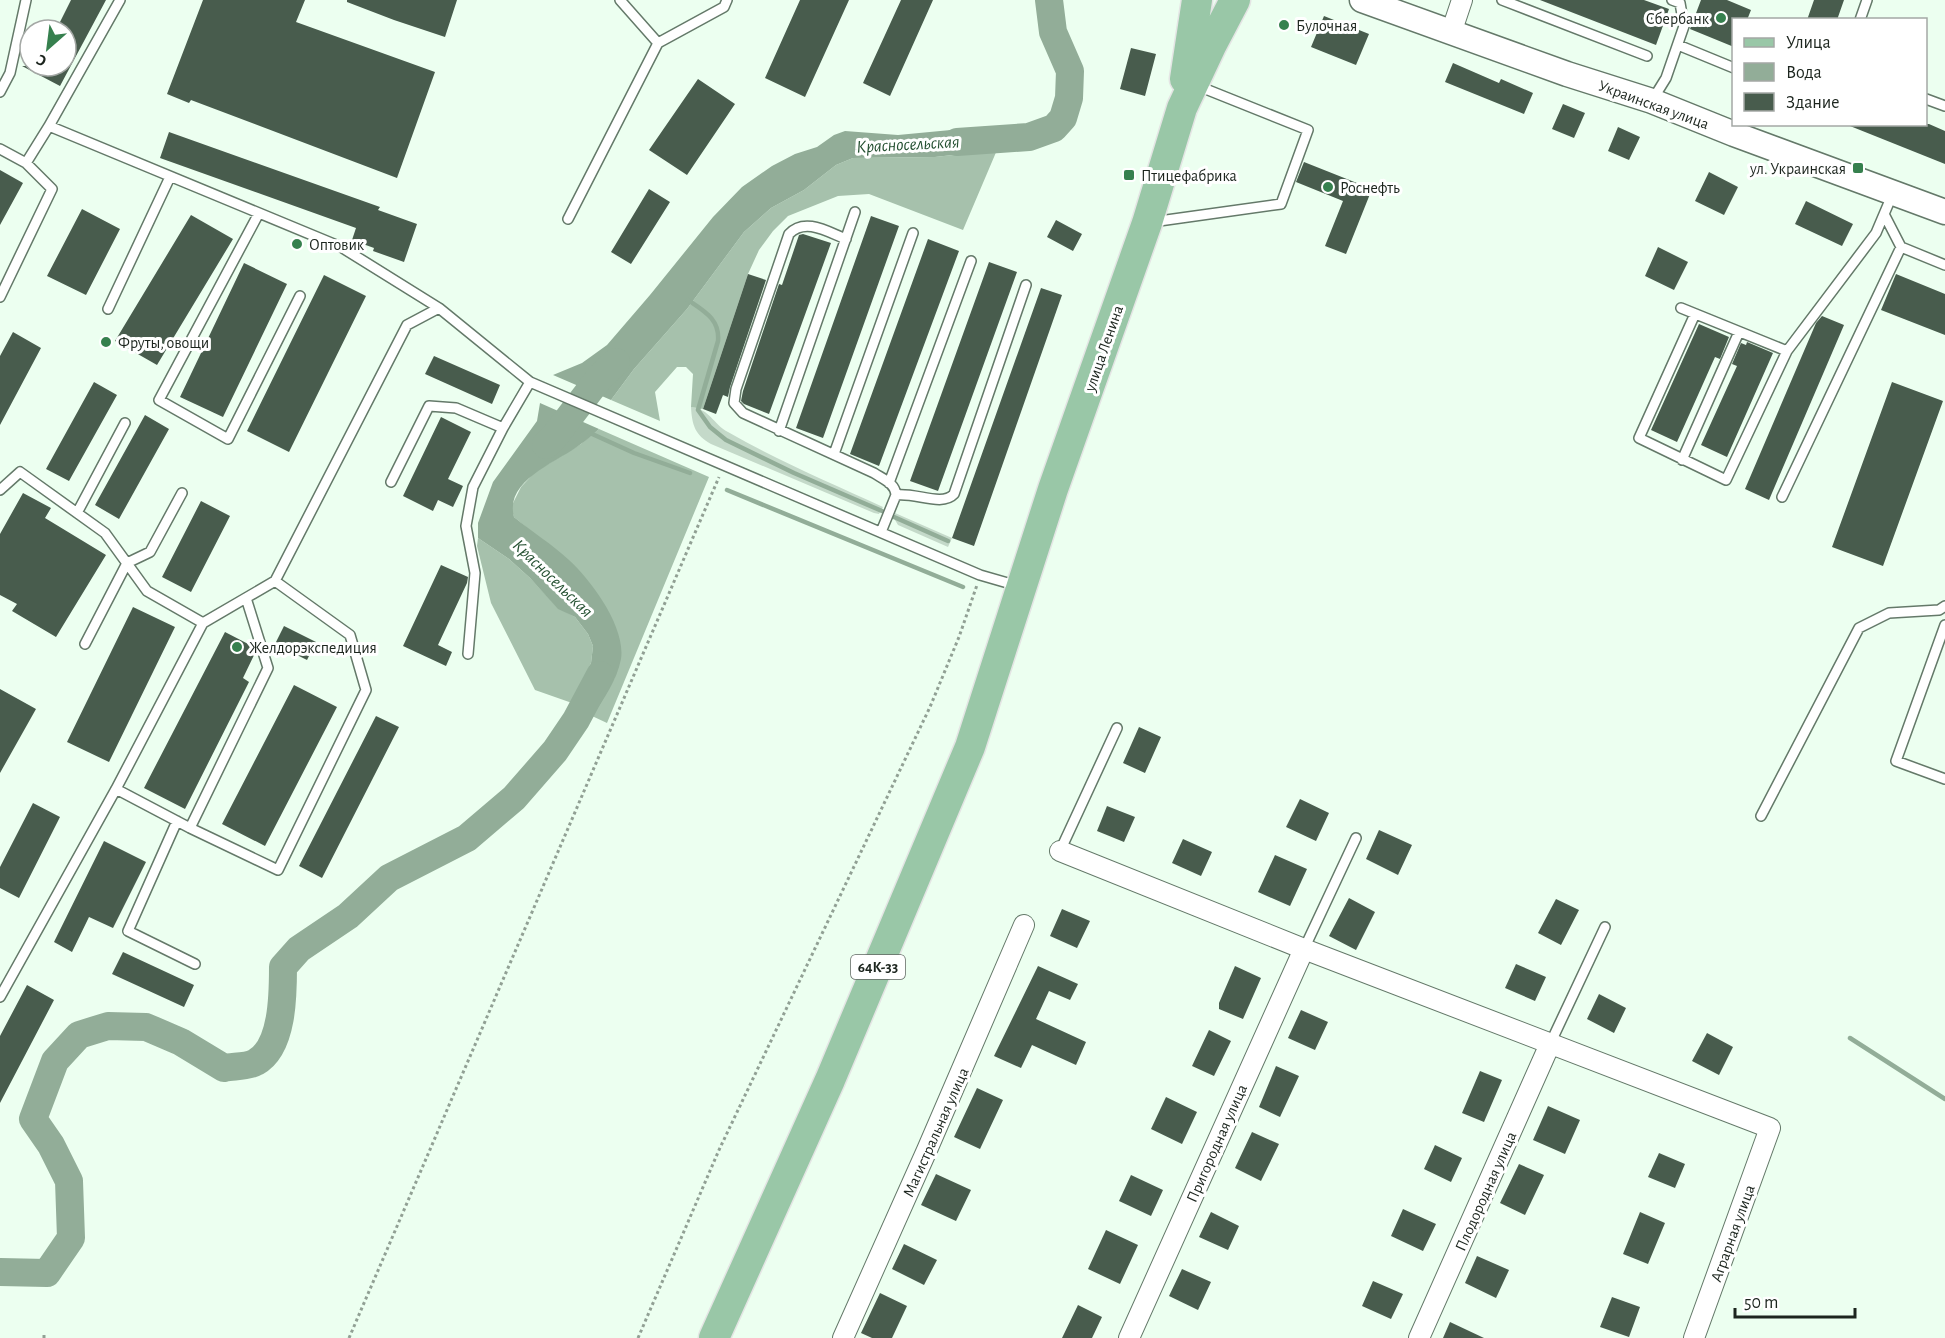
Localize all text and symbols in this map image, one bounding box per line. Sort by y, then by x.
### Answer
place label: Сбербанк [1646,11,1710,27]
marker: Сбербанк [1714,11,1728,25]
north arrow [18,18,78,78]
marker: Булочная [1277,18,1291,32]
place label: Булочная [1296,18,1357,35]
legend [1732,18,1927,126]
text: Улица [1786,34,1831,52]
text: С [34,51,49,70]
text: Вода [1786,64,1822,82]
street label: Украинская улица [1596,78,1711,133]
text: Здание [1786,94,1840,112]
water label: Красносельская [856,133,960,157]
place label: ул. Украинская [1749,161,1846,178]
marker: ул. Украинская [1851,161,1865,175]
marker: Птицефабрика [1122,168,1136,182]
place label: Птицефабрика [1141,168,1237,184]
marker: Роснефть [1321,180,1335,194]
place label: Роснефть [1340,180,1400,196]
marker: Оптовик [290,237,304,251]
place label: Оптовик [309,237,365,253]
street label: улица Ленина [1081,303,1127,395]
marker: Фруты, овощи [99,335,113,349]
place label: Фруты, овощи [118,335,209,352]
water label: Красносельская [509,536,596,621]
marker: Желдорэкспедиция [230,640,244,654]
place label: Желдорэкспедиция [249,640,377,656]
road number: 64К-33 [851,955,905,979]
street label: Магистральная улица [900,1065,973,1200]
street label: Пригородная улица [1184,1082,1251,1205]
street label: Плодородная улица [1452,1129,1520,1254]
street label: Аграрная улица [1708,1183,1759,1284]
scale bar [1735,1281,1855,1319]
text: 50 m [1744,1294,1778,1312]

